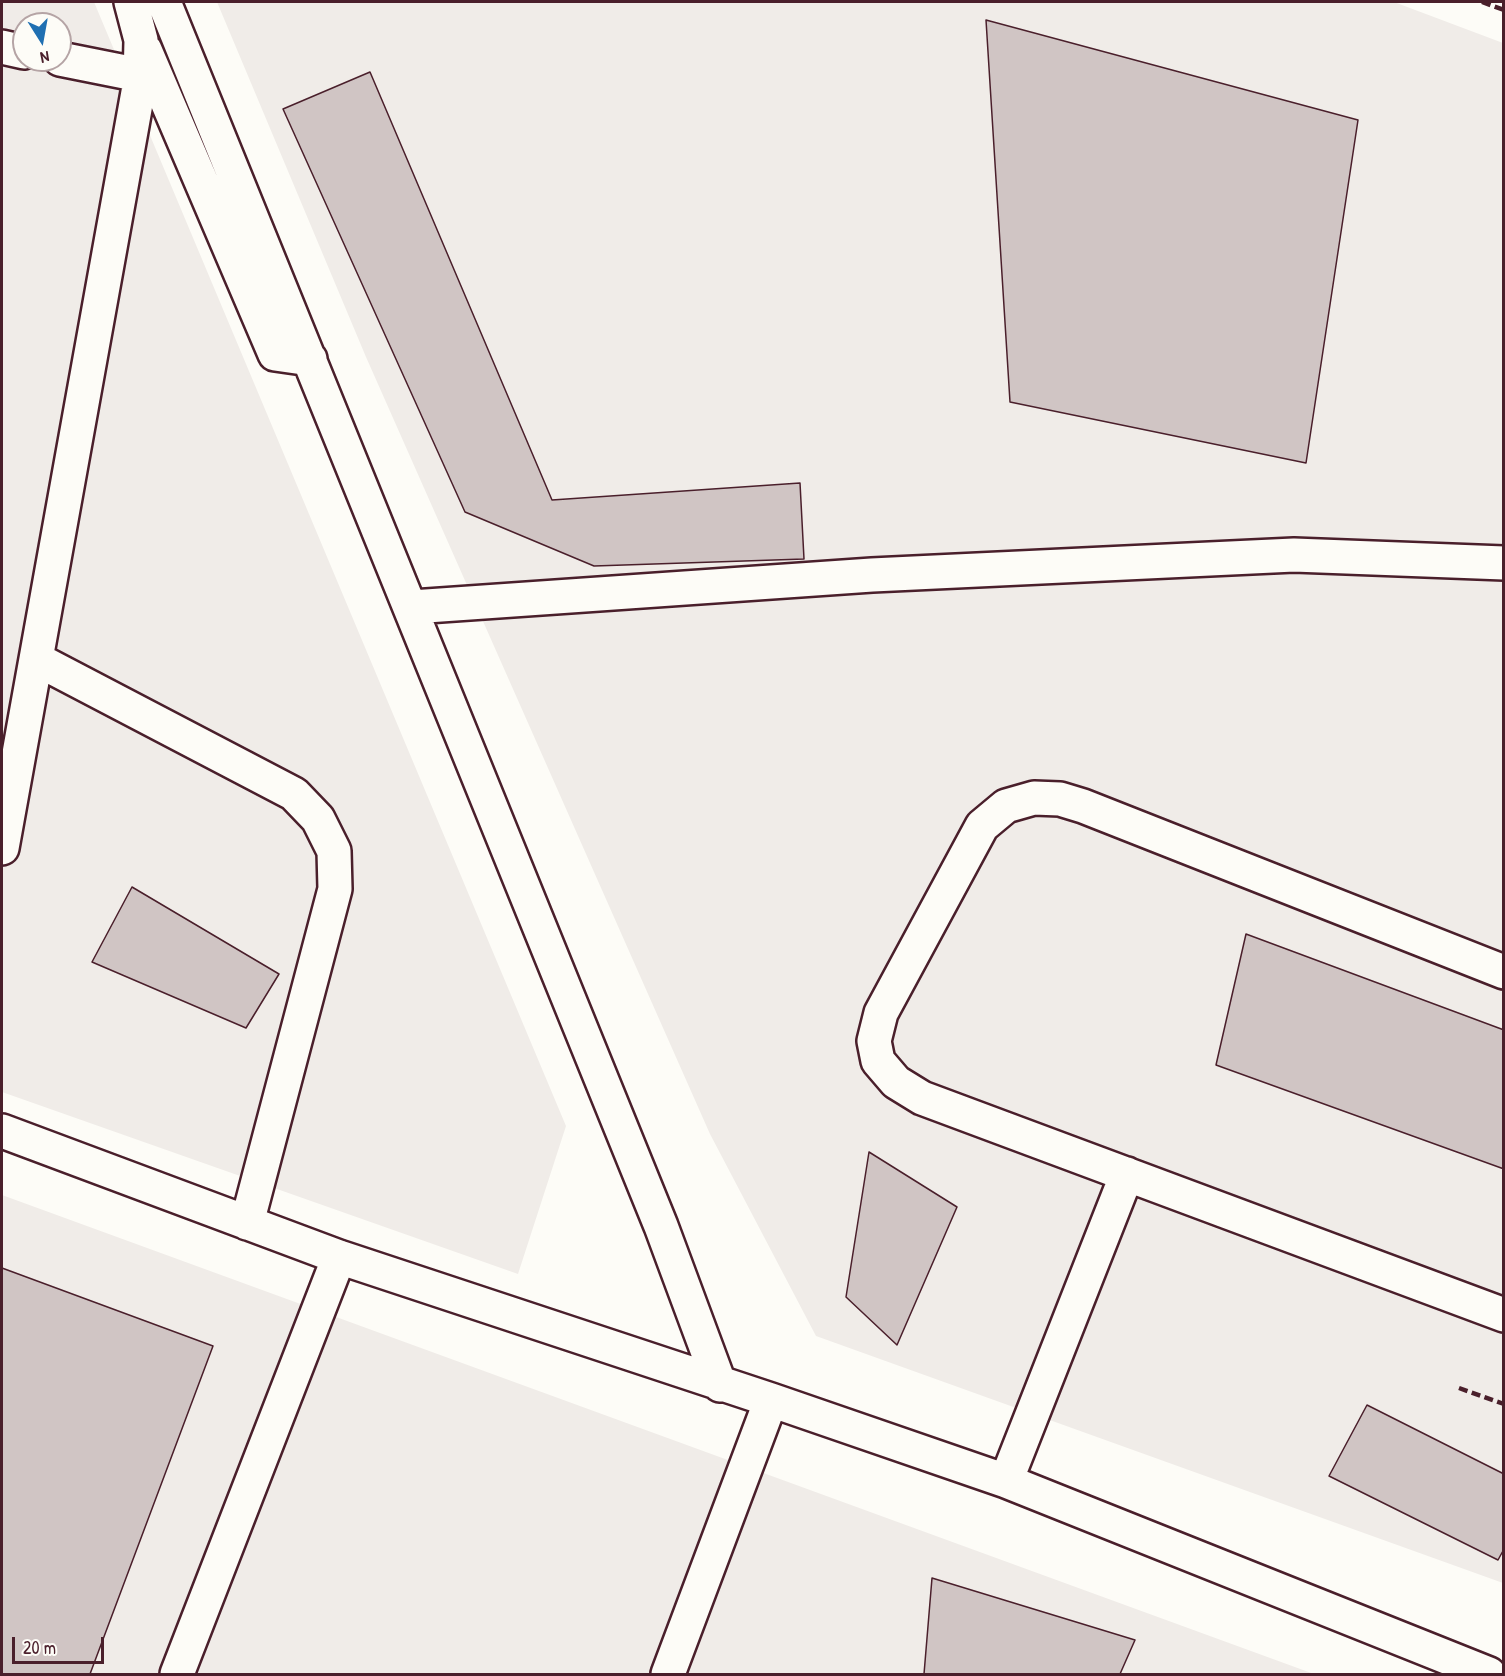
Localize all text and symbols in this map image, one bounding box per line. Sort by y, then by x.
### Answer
north arrow [12,12,72,72]
text: N [39,46,51,69]
scale bar [15,1625,106,1663]
text: 20 m [23,1635,56,1660]

